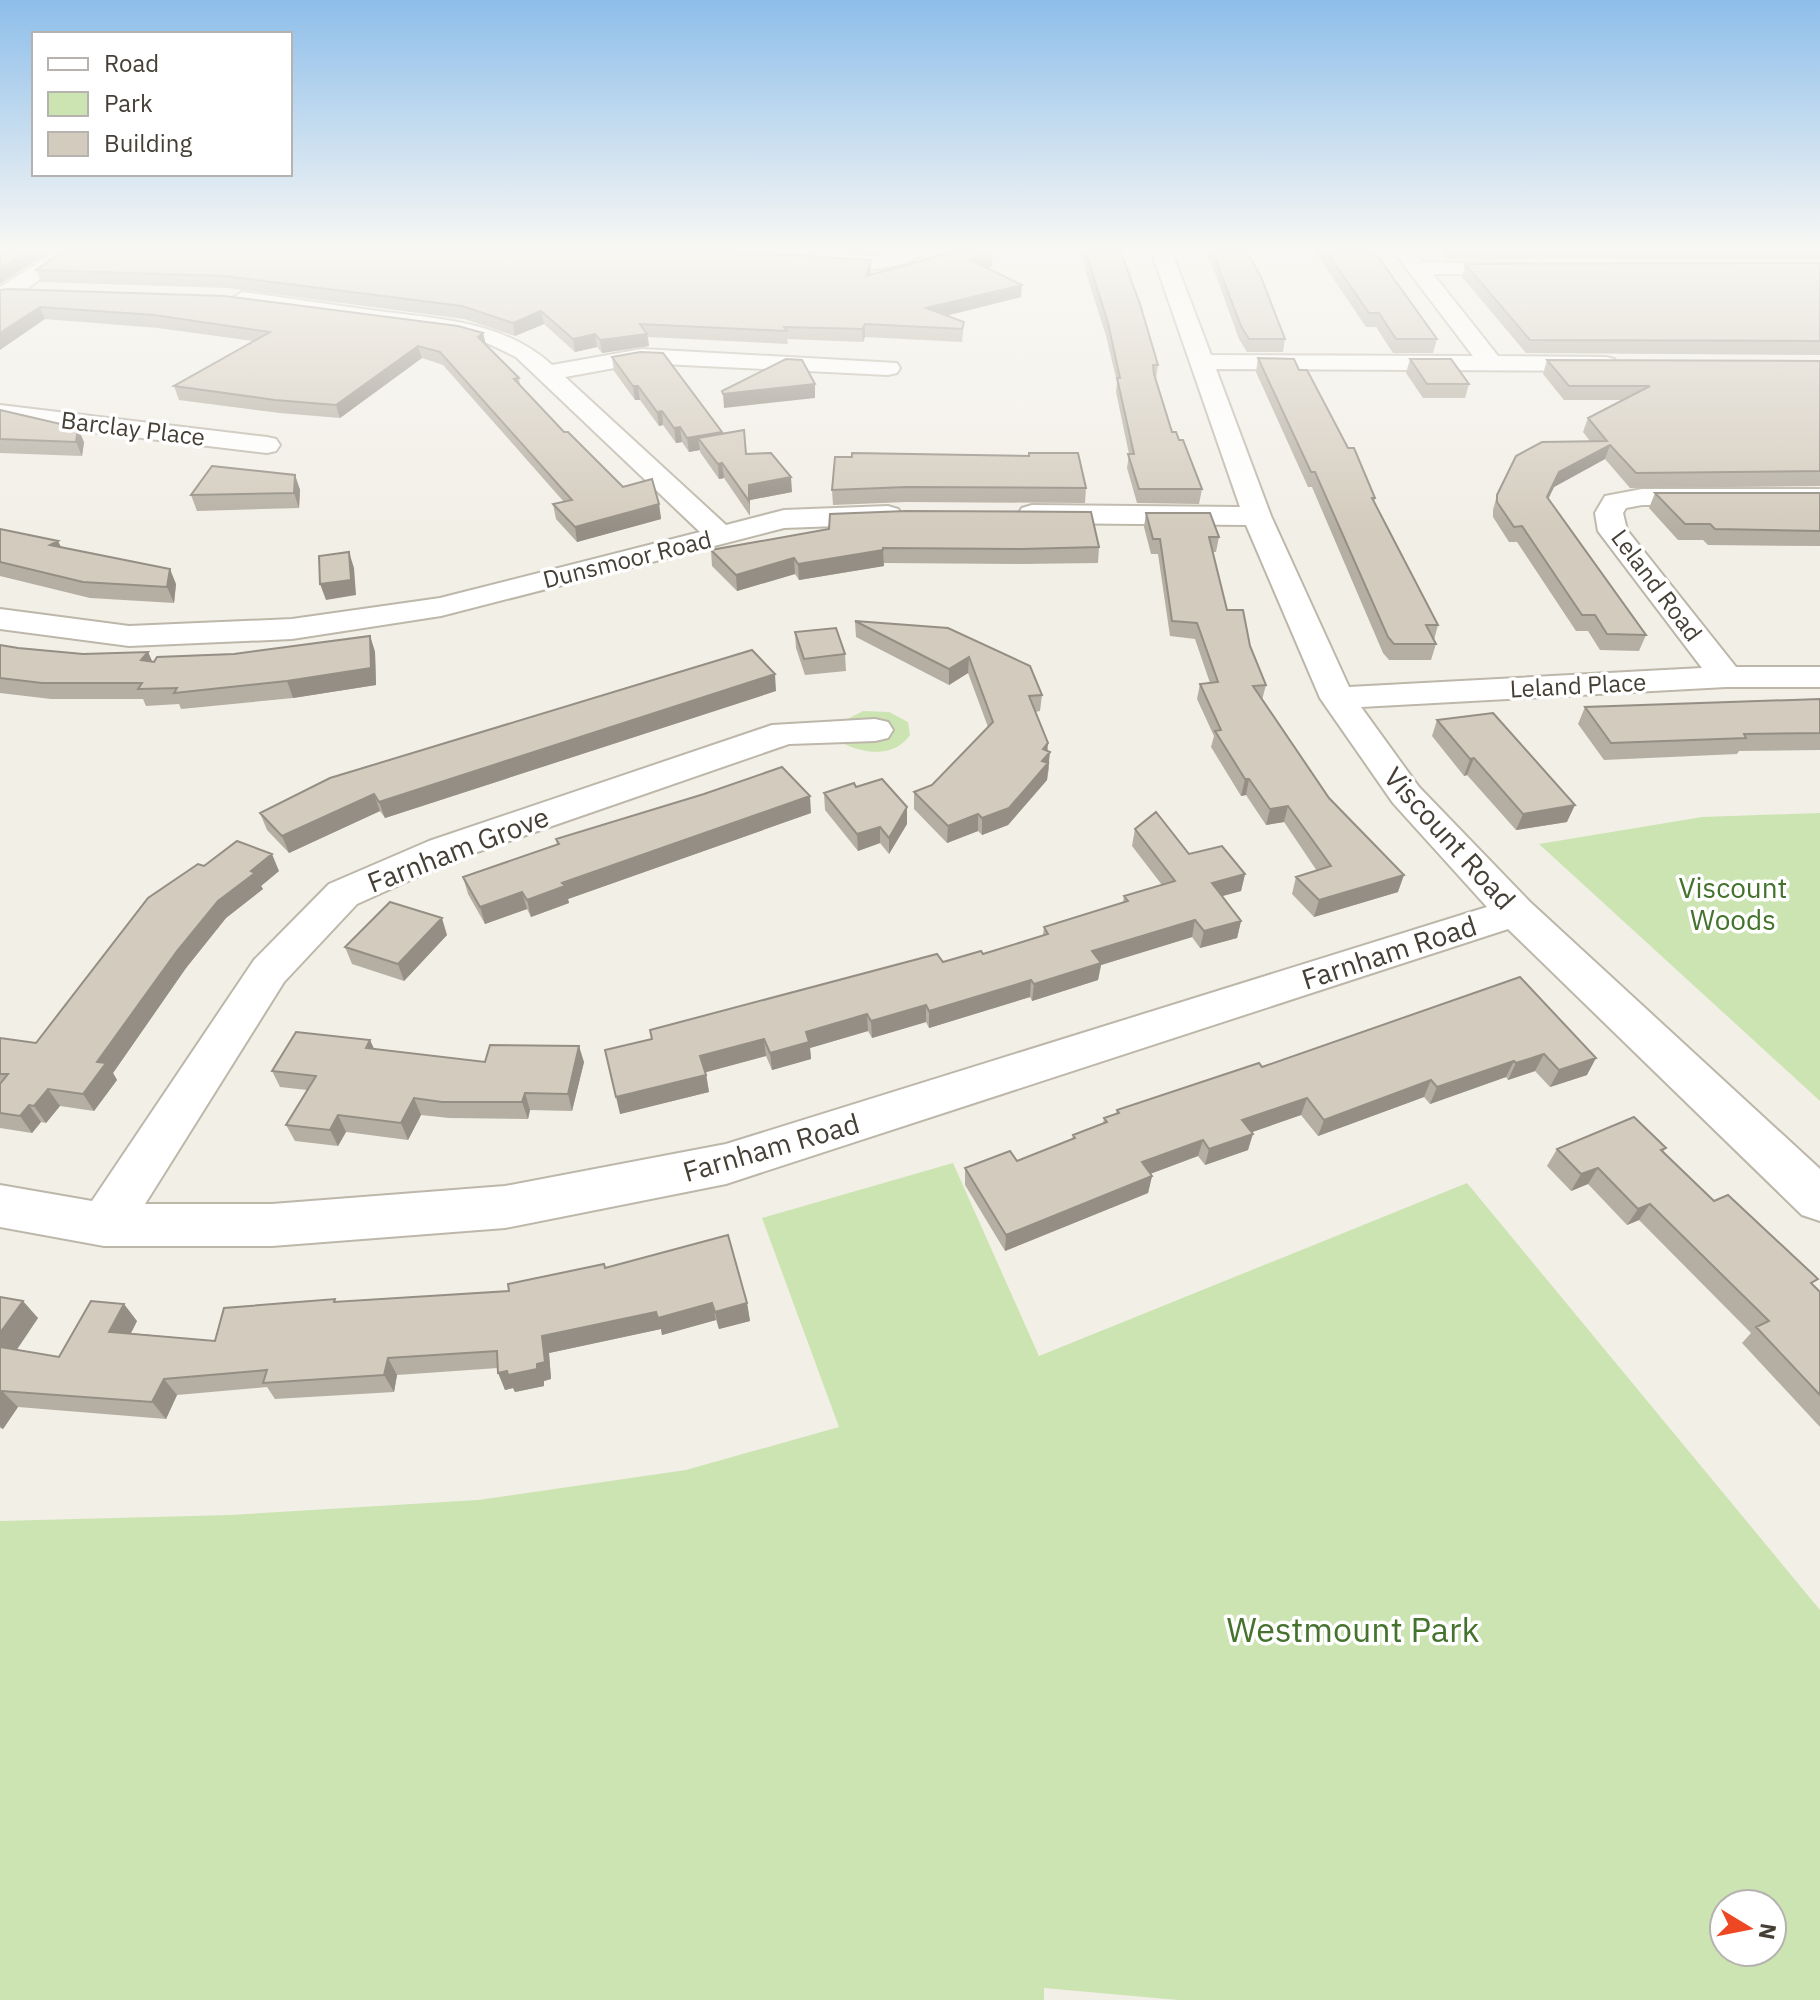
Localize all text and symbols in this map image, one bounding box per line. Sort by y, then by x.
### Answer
legend [32,32,292,176]
text: Road [104,47,159,79]
text: Park [104,87,153,119]
text: Building [104,127,192,159]
street label: Barclay Place [59,403,207,453]
street label: Leland Road [1604,522,1710,648]
street label: Dunsmoor Road [539,523,715,595]
street label: Leland Place [1509,665,1647,705]
street label: Viscount Road [1376,759,1524,917]
street label: Farnham Grove [362,797,554,901]
park label: Viscount Woods [1679,869,1787,938]
street label: Farnham Road [1297,906,1481,998]
street label: Farnham Road [678,1104,864,1190]
park label: Westmount Park [1227,1607,1479,1651]
north arrow [1708,1888,1788,1968]
text: N [1753,1921,1784,1942]

